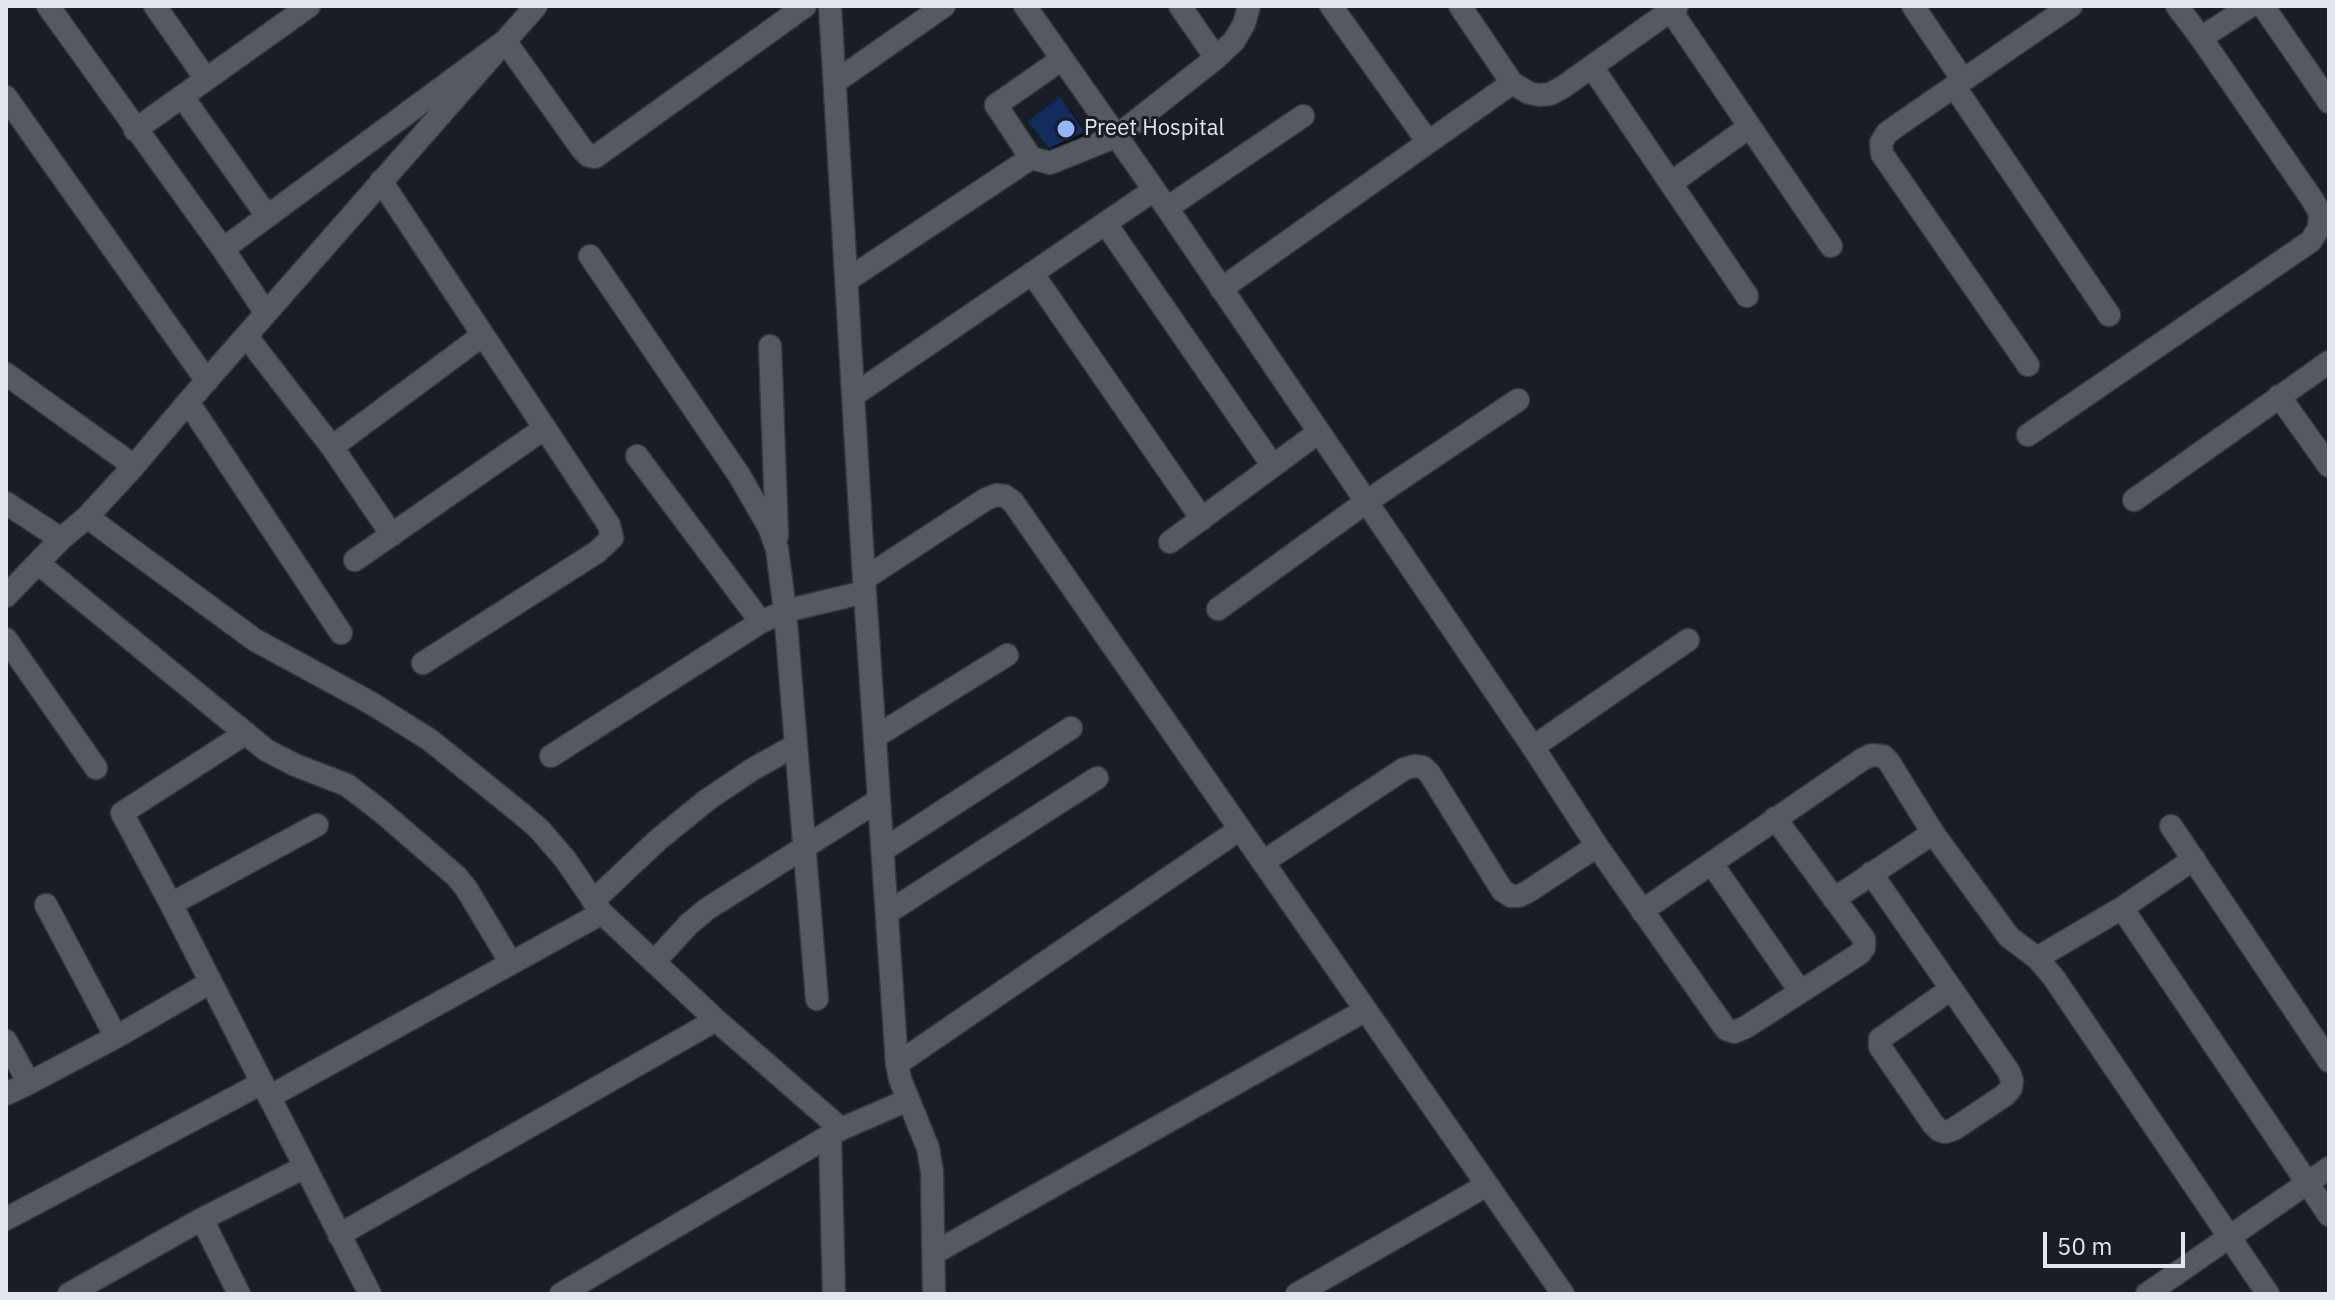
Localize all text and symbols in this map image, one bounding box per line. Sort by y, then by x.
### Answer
place label: Preet Hospital [1084,116,1224,142]
marker: Preet Hospital [1055,118,1077,140]
scale bar [2047,1216,2189,1266]
text: 50 m [2057,1230,2112,1262]

